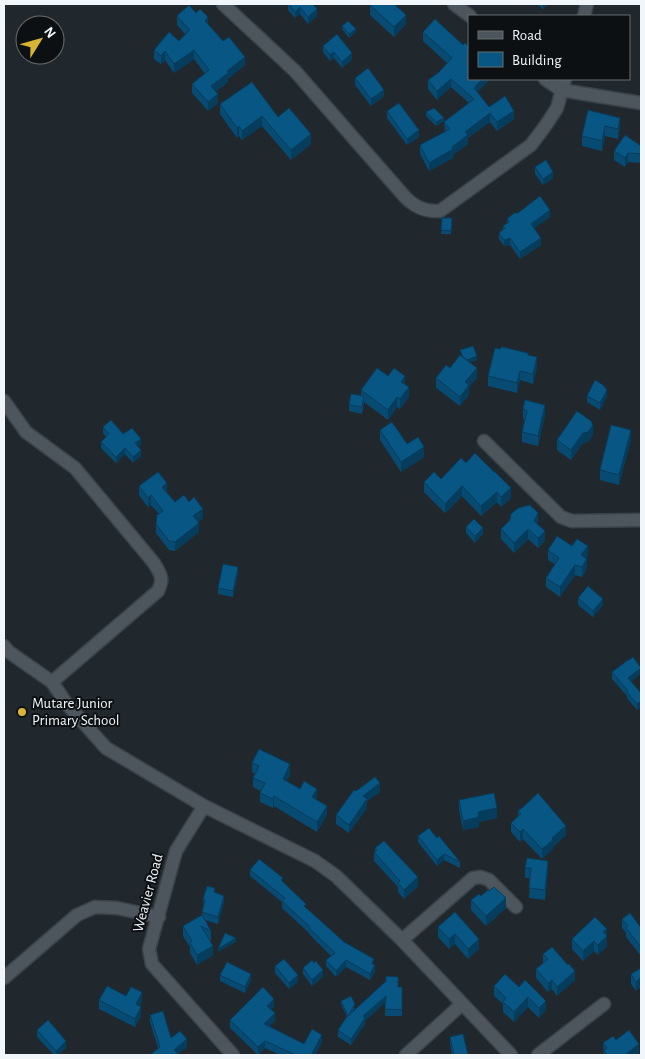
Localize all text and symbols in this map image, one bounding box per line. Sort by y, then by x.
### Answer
north arrow [15,15,65,65]
legend [468,15,630,80]
text: N [41,25,58,41]
text: Road [512,28,542,43]
text: Building [512,53,562,68]
place label: Mutare Junior Primary School [32,696,120,728]
marker: Mutare Junior Primary School [16,706,28,718]
street label: Weavier Road [130,852,166,934]

